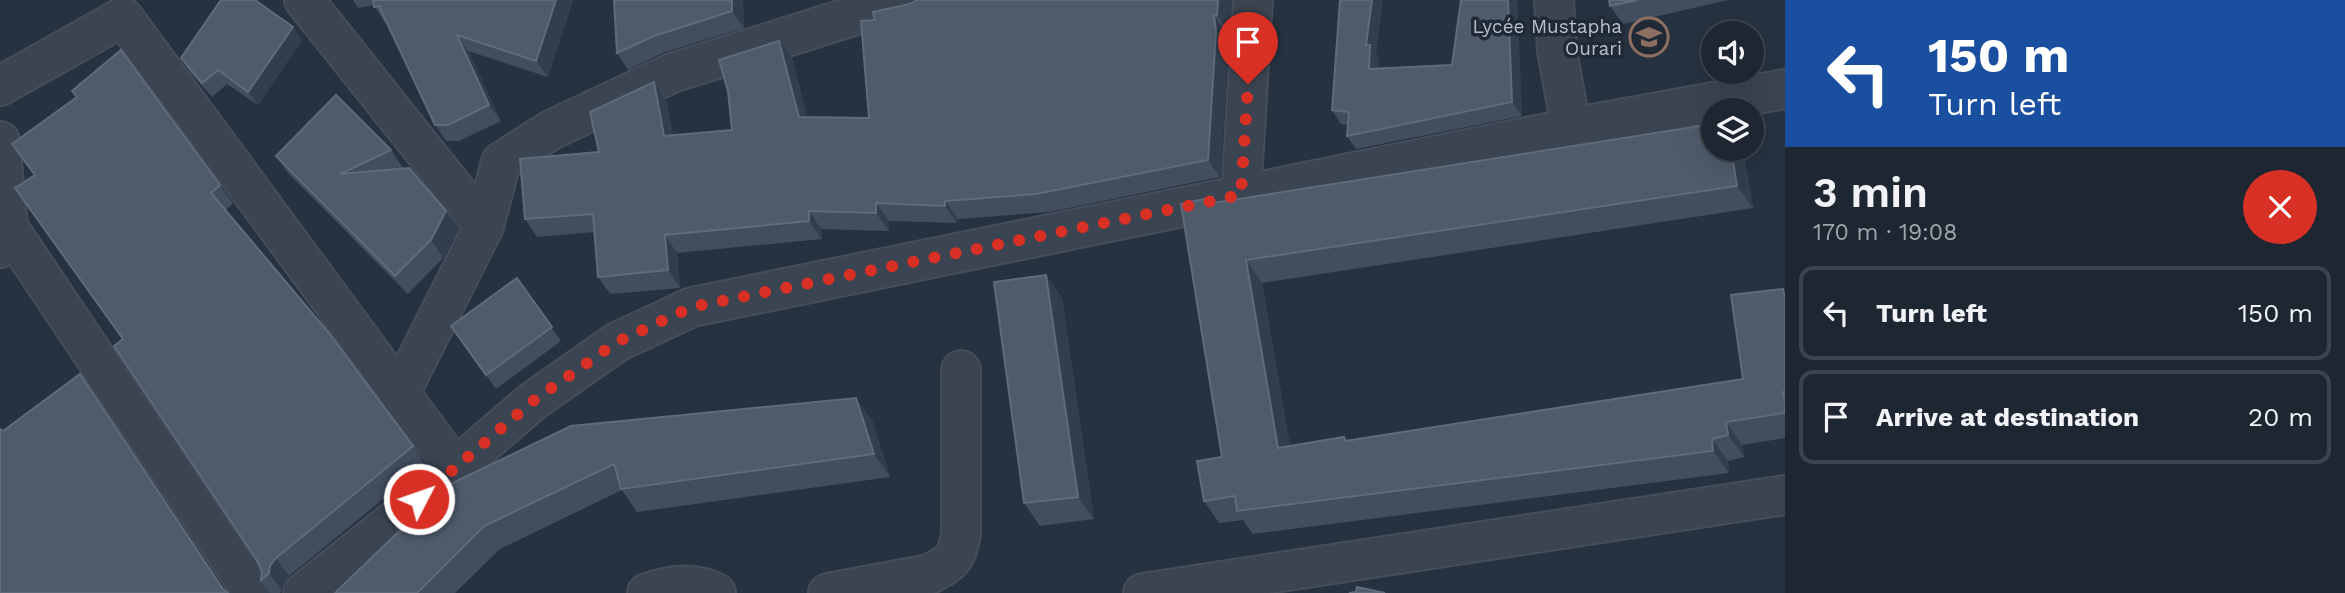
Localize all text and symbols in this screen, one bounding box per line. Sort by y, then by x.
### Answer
pin [1218,12.0,1278,84]
place label: Lycée Mustapha Ourari [1473,15,1622,60]
school or university icon: Lycée Mustapha Ourari [1628,16,1670,58]
map controls [1701,21,1764,161]
button: sound [1701,21,1764,84]
icon: arrive [1229,23,1267,61]
text: 150 m [1928,26,2069,84]
icon: left [1813,28,1904,119]
text: Turn left [1928,85,2061,123]
button: layers [1701,98,1764,161]
text: 3 min [1813,168,1928,217]
button: close [2243,170,2317,244]
text: 170 m · 19:08 [1813,219,1957,246]
icon: left [1817,294,1855,332]
text: Turn left [1876,298,1987,328]
text: 150 m [2238,298,2313,328]
icon: arrive [1817,398,1855,436]
text: Arrive at destination [1876,402,2139,432]
text: 20 m [2248,402,2313,432]
position arrow [382,462,456,536]

